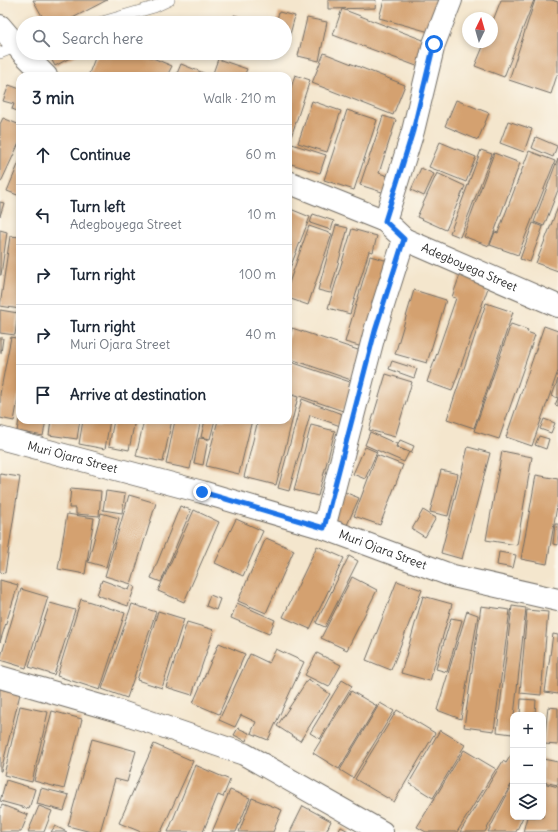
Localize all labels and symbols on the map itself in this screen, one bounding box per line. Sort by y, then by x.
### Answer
north arrow [462,12,498,48]
route start [425,35,443,53]
street label: Adegboyega Street [419,240,520,294]
street label: Muri Ojara Street [26,438,119,476]
route end [193,483,211,501]
street label: Muri Ojara Street [337,526,429,573]

